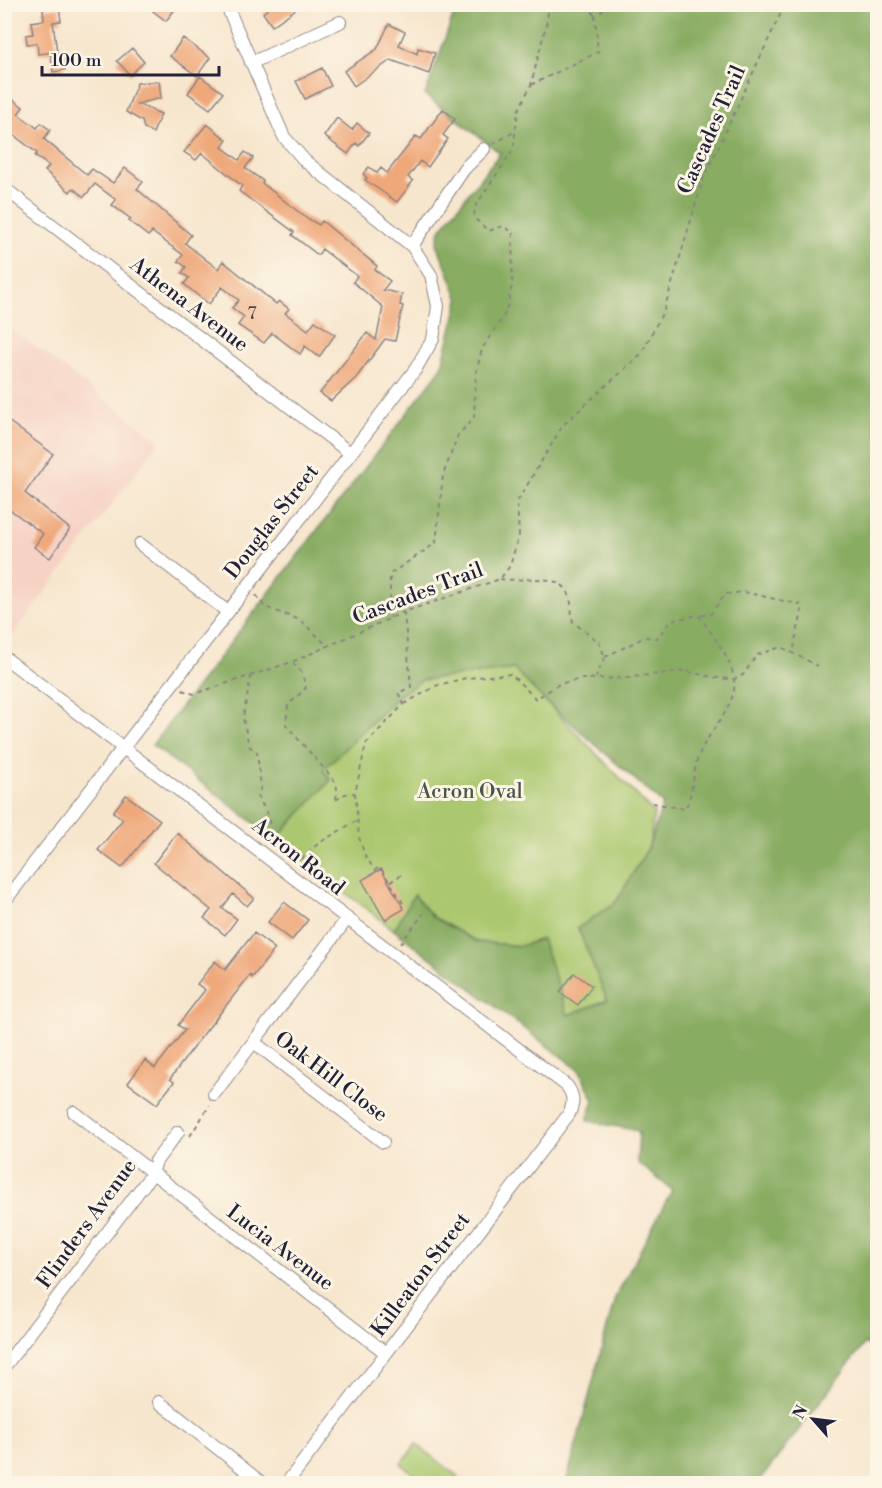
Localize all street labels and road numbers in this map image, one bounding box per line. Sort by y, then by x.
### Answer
street label: Cascades Trail [672,62,752,198]
street label: Athena Avenue [124,251,253,358]
street label: Douglas Street [219,459,325,585]
street label: Cascades Trail [349,557,487,631]
street label: Acron Road [246,812,350,901]
street label: Oak Hill Close [269,1026,393,1128]
street label: Flinders Avenue [31,1154,143,1294]
street label: Lucia Avenue [221,1199,339,1297]
street label: Killeaton Street [366,1207,476,1342]

